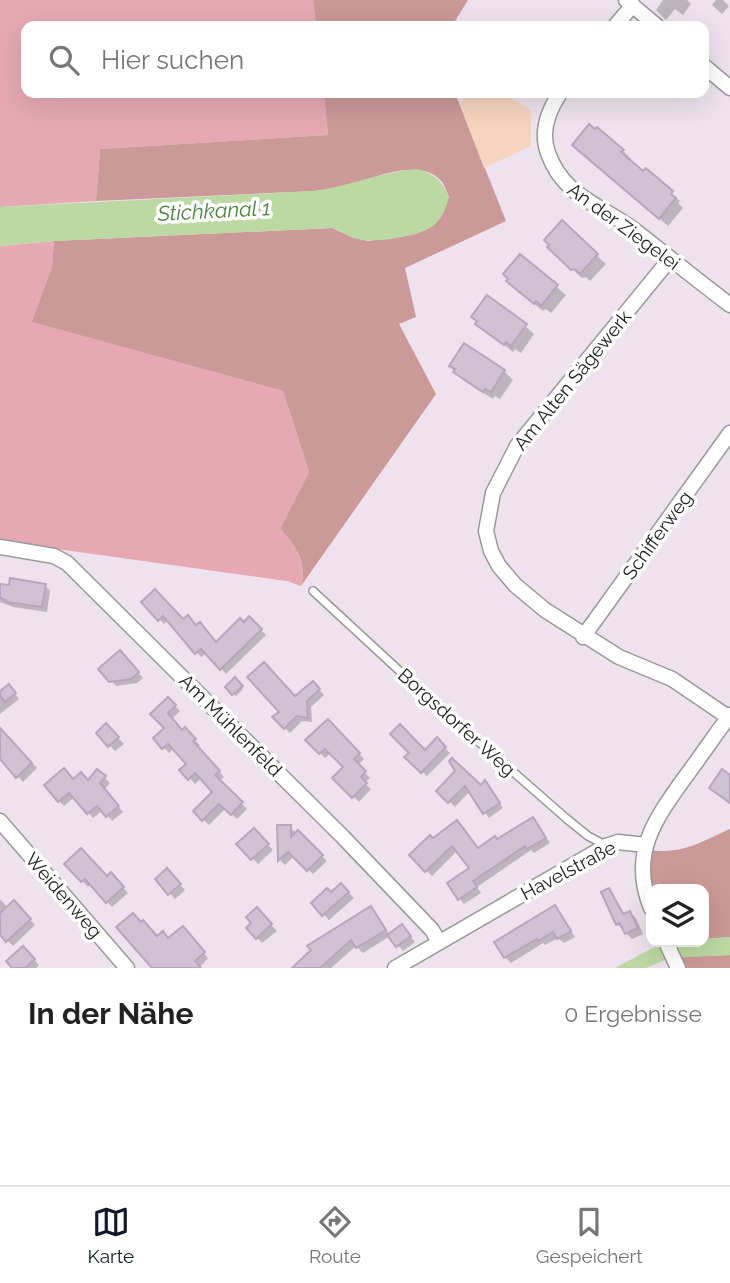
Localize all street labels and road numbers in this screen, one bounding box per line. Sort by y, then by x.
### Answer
street label: An der Ziegelei [564,178,684,274]
street label: Am Alten Sägewerk [509,306,635,454]
street label: Schifferweg [618,487,696,583]
street label: Borgsdorfer Weg [394,664,520,780]
street label: Am Mühlenfeld [175,669,287,781]
street label: Havelstraße [517,836,619,904]
street label: Weidenweg [21,848,107,942]

